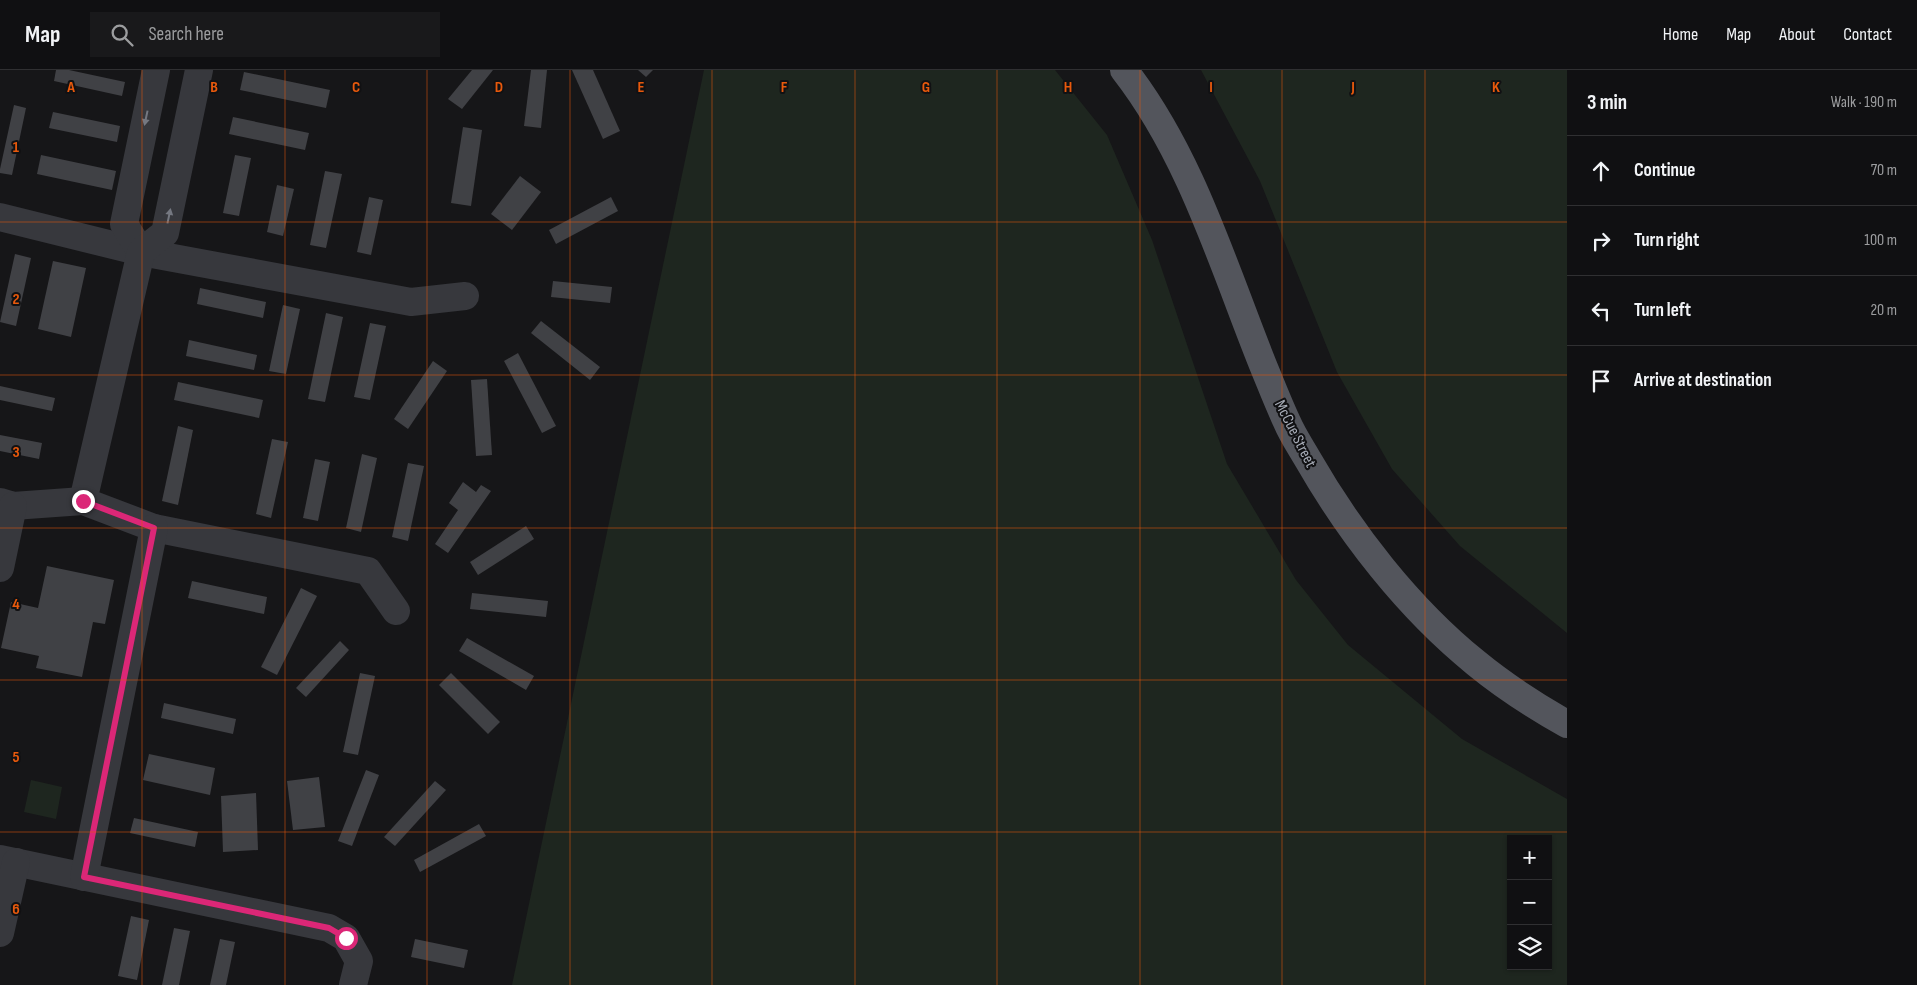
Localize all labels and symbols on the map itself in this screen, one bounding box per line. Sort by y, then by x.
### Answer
text: A [66,78,75,97]
text: B [210,78,218,97]
text: C [352,78,360,97]
text: D [495,78,503,97]
text: E [638,78,645,97]
text: F [781,78,788,97]
text: G [922,78,930,97]
text: H [1064,78,1072,97]
text: I [1209,78,1213,97]
text: J [1350,78,1355,97]
text: K [1492,78,1500,97]
one-way arrow [142,110,150,125]
text: 1 [13,138,20,157]
one-way arrow [165,208,173,223]
text: 2 [12,290,20,309]
street label: McCue Street [1270,397,1320,471]
text: 3 [12,443,20,462]
route end [72,490,95,513]
text: 4 [12,595,20,614]
text: 5 [12,748,20,767]
text: 6 [12,900,20,919]
route start [335,927,358,950]

